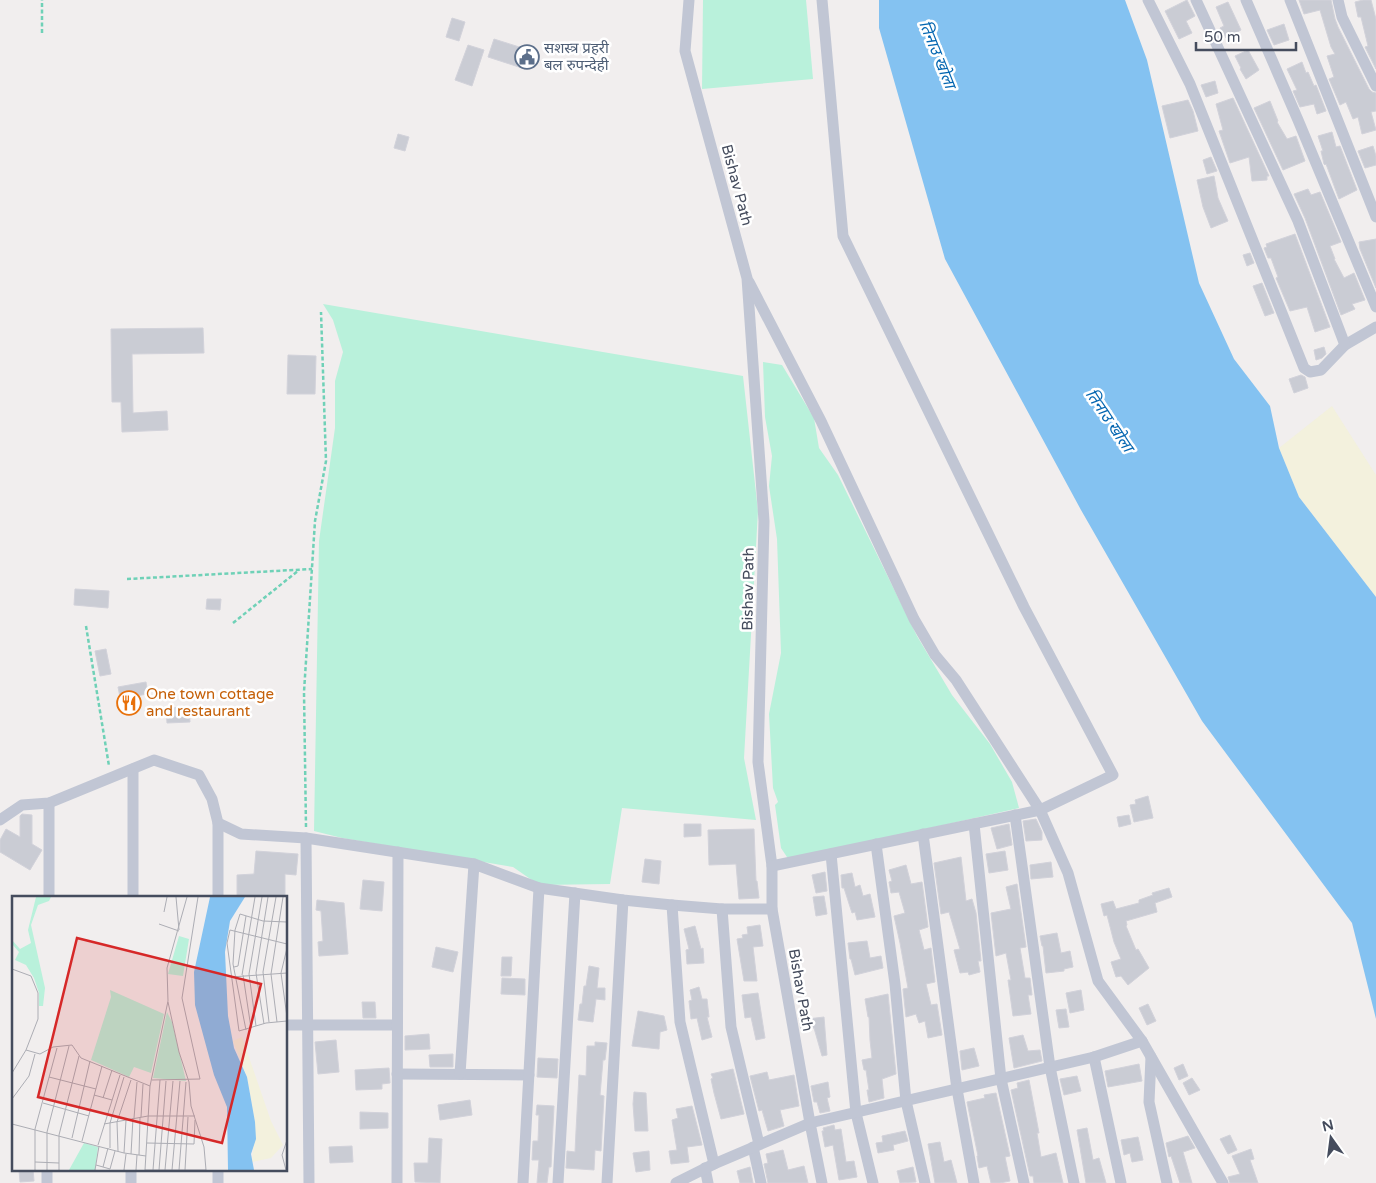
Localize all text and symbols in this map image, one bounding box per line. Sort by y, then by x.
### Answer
water label: तिनाउ खोला [914,18,961,94]
scale bar [1196,20,1296,52]
text: 50 m [1204,28,1241,46]
place label: सशस्त्र प्रहरी बल रुपन्देही [544,39,610,74]
public building icon: सशस्त्र प्रहरी बल रुपन्देही [514,44,540,70]
street label: Bishav Path [718,142,756,228]
water label: तिनाउ खोला [1081,385,1139,458]
street label: Bishav Path [738,547,758,631]
place label: One town cottage and restaurant [146,685,274,720]
restaurant icon: One town cottage and restaurant [116,690,142,716]
inset map [12,896,288,1170]
street label: Bishav Path [785,947,817,1033]
north arrow [1306,1113,1356,1163]
text: N [1320,1116,1335,1135]

